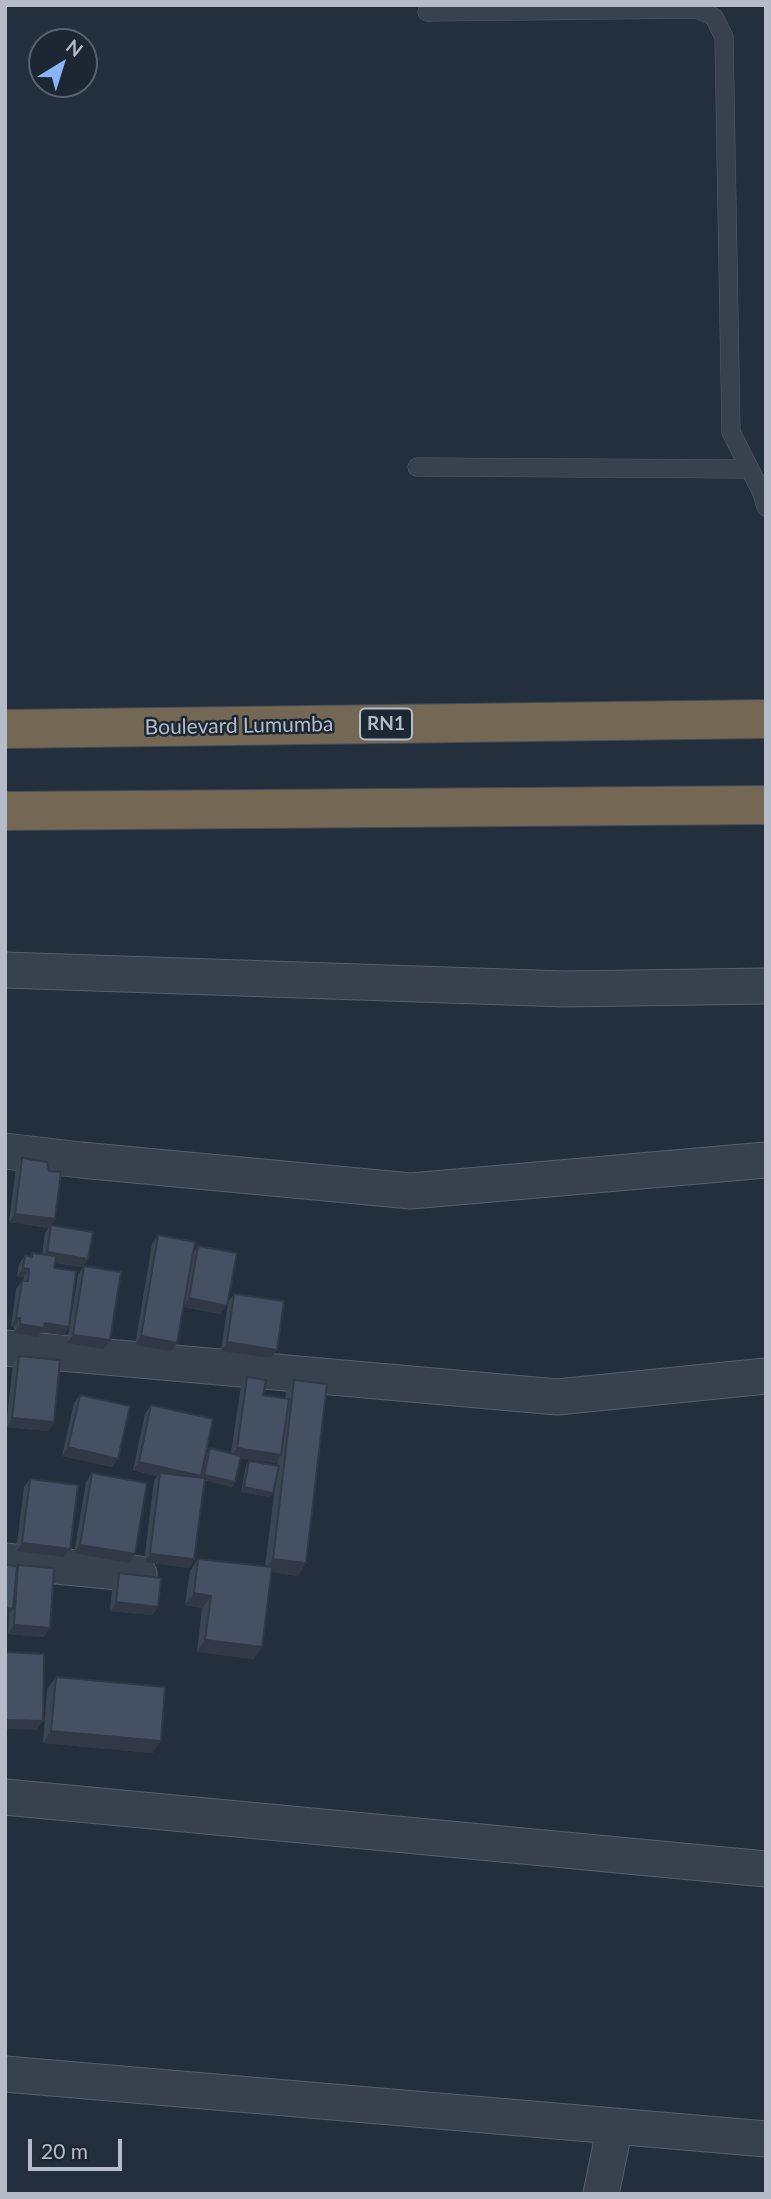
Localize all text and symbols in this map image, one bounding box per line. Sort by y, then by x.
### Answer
north arrow [28,28,98,98]
text: N [62,34,88,61]
road number: RN1 [360,708,412,740]
street label: Boulevard Lumumba [144,712,334,740]
scale bar [32,2126,126,2170]
text: 20 m [41,2138,88,2163]

